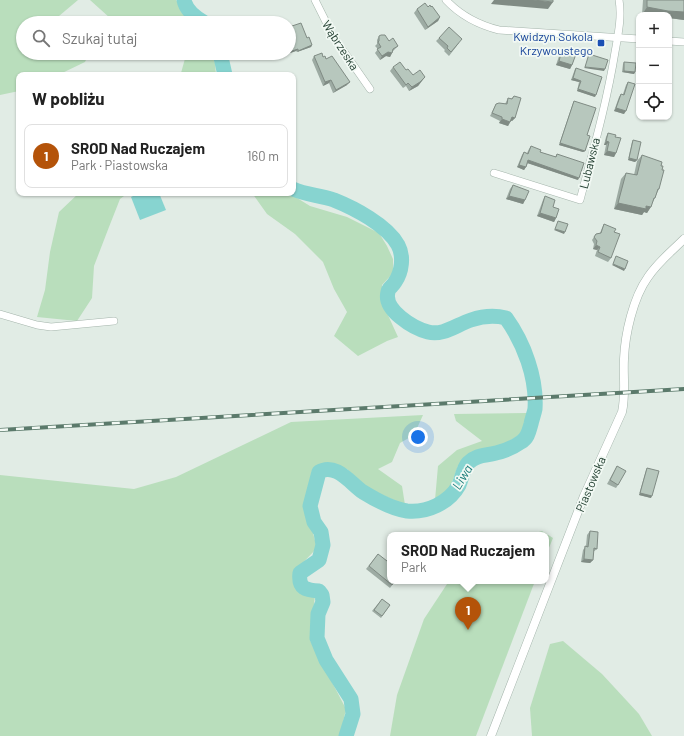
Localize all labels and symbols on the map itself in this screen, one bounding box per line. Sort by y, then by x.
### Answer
street label: Wąbrzeska [320,18,362,72]
place label: Kwidzyn Sokola Krzywoustego [513,29,593,57]
marker: Kwidzyn Sokola Krzywoustego [596,38,606,48]
street label: Lubawska [576,136,602,190]
your location [408,427,428,447]
street label: Piastowska [572,454,608,514]
water label: Liwa [448,462,476,492]
pin: 1 [455,597,481,630]

